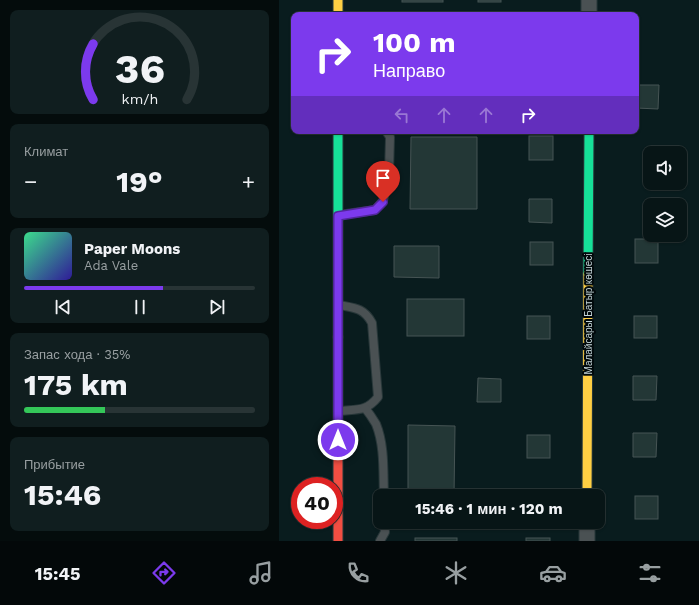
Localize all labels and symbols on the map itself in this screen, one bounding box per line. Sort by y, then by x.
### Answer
pin [366,161,400,202]
street label: Малайсары Батыр көшесі [583,253,594,375]
position arrow [317,419,359,461]
speed limit sign: 40 [291,477,343,529]

